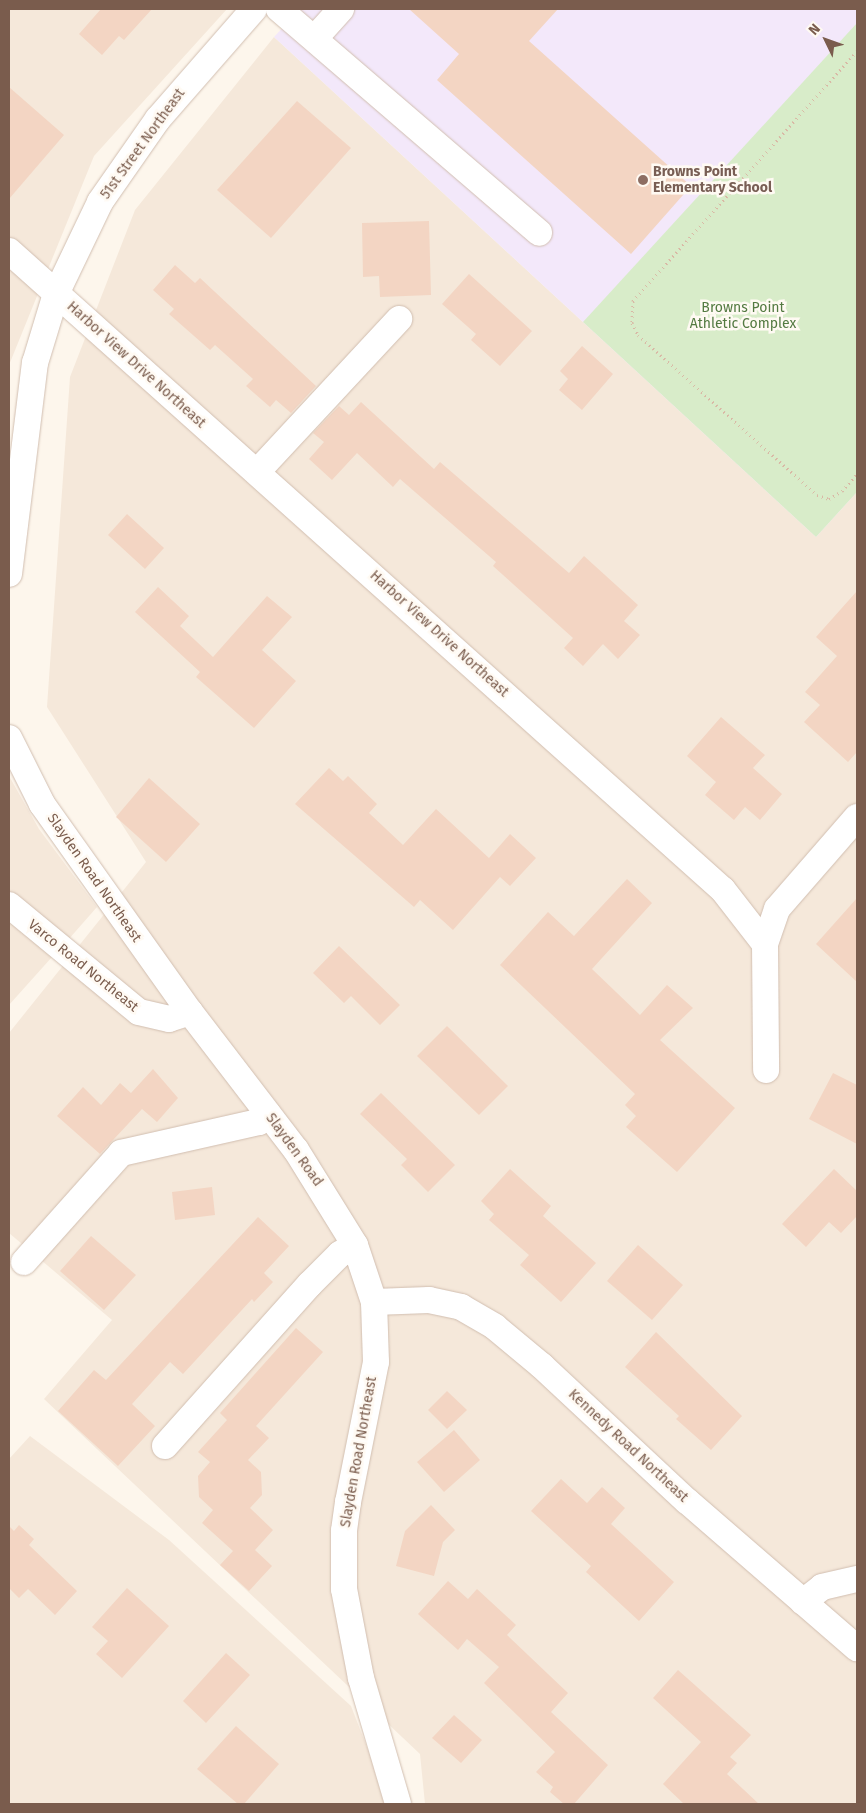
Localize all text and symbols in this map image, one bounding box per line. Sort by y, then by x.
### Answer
north arrow [801,15,851,65]
text: N [805,20,824,39]
street label: 51st Street Northeast [97,86,189,202]
place label: Browns Point Elementary School [653,164,772,196]
marker: Browns Point Elementary School [637,174,649,186]
street label: Harbor View Drive Northeast [63,298,209,432]
park label: Browns Point Athletic Complex [690,300,796,332]
street label: Harbor View Drive Northeast [366,567,512,701]
street label: Slayden Road Northeast [43,811,145,945]
street label: Varco Road Northeast [24,916,142,1016]
street label: Slayden Road [262,1110,326,1190]
street label: Slayden Road Northeast [337,1375,381,1529]
street label: Kennedy Road Northeast [565,1386,691,1506]

